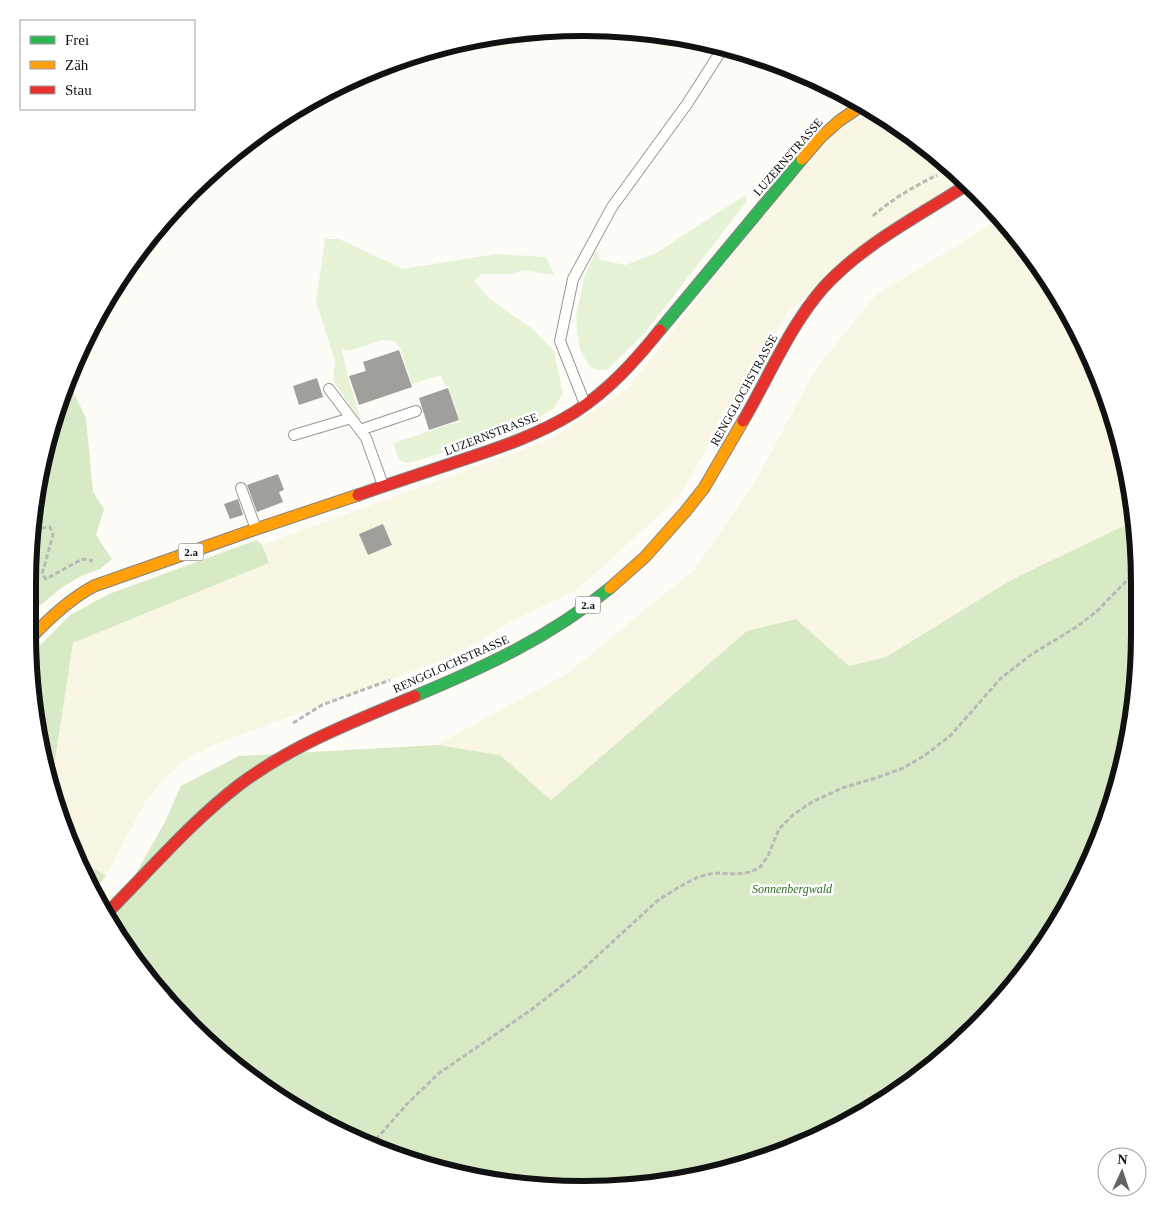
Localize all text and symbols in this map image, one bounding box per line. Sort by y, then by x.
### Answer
legend [20,20,195,110]
text: Frei [65,32,89,48]
text: Zäh [65,57,89,73]
text: Stau [65,82,92,98]
street label: LUZERNSTRASSE [750,115,826,199]
street label: RENGGLOCHSTRASSE [707,332,781,448]
street label: LUZERNSTRASSE [442,410,540,458]
road number: 2.a [178,544,204,560]
road number: 2.a [576,596,600,614]
street label: RENGGLOCHSTRASSE [391,632,511,696]
park label: Sonnenbergwald [752,882,833,896]
north arrow [1097,1147,1147,1197]
text: N [1117,1152,1128,1167]

